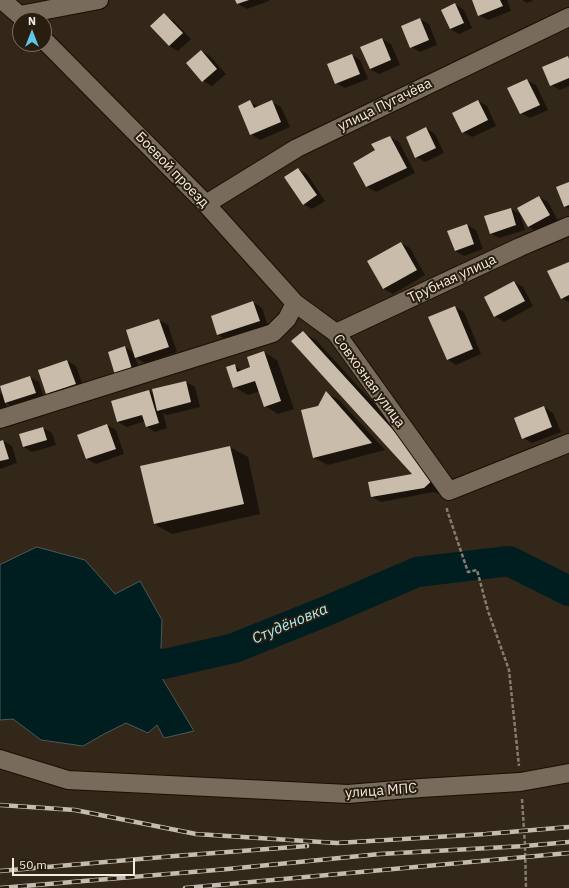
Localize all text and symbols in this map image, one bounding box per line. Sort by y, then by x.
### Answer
north arrow [12,12,52,52]
text: N [28,14,36,28]
street label: улица Пугачёва [335,75,435,135]
street label: Боевой проезд [132,129,212,211]
street label: Трубная улица [405,251,499,307]
street label: Совхозная улица [330,331,408,431]
water label: Студёновка [249,600,331,648]
street label: улица МПС [345,780,417,802]
scale bar [14,850,137,876]
text: 50 m [19,857,47,872]

